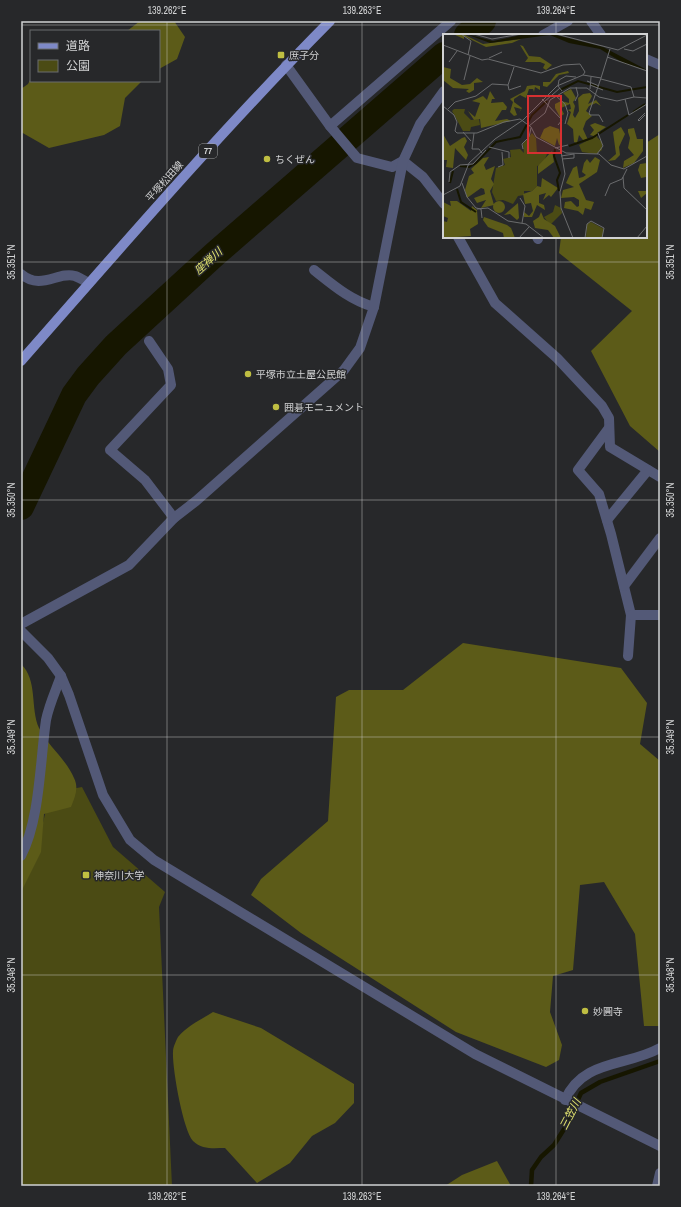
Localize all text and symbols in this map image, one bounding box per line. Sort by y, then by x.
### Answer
text: 139.262°E [147,4,187,17]
text: 139.263°E [342,4,382,17]
text: 139.264°E [536,4,576,17]
legend [30,30,160,82]
inset map [443,34,647,238]
text: 道路 [66,38,90,54]
place label: 庶子分 [289,49,319,62]
marker: 庶子分 [276,50,286,60]
text: 公園 [66,58,90,74]
road number: 77 [199,144,217,158]
place label: ちくぜん [275,153,315,166]
marker: ちくぜん [262,154,272,164]
street label: 平塚松田線 [143,158,186,204]
text: 35.351°N [5,244,18,280]
water label: 座禅川 [191,244,226,277]
text: 35.351°N [664,244,677,280]
place label: 平塚市立土屋公民館 [256,368,346,381]
marker: 平塚市立土屋公民館 [243,369,253,379]
place label: 囲碁モニュメント [284,401,364,414]
marker: 囲碁モニュメント [271,402,281,412]
text: 35.350°N [5,482,18,518]
text: 35.350°N [664,482,677,518]
text: 35.349°N [5,719,18,755]
text: 35.349°N [664,719,677,755]
place label: 神奈川大学 [94,869,144,882]
marker: 神奈川大学 [81,870,91,880]
text: 35.348°N [5,957,18,993]
text: 35.348°N [664,957,677,993]
place label: 妙圓寺 [593,1005,623,1018]
marker: 妙圓寺 [580,1006,590,1016]
water label: 三笠川 [556,1095,584,1132]
text: 139.262°E [147,1190,187,1203]
text: 139.263°E [342,1190,382,1203]
text: 139.264°E [536,1190,576,1203]

